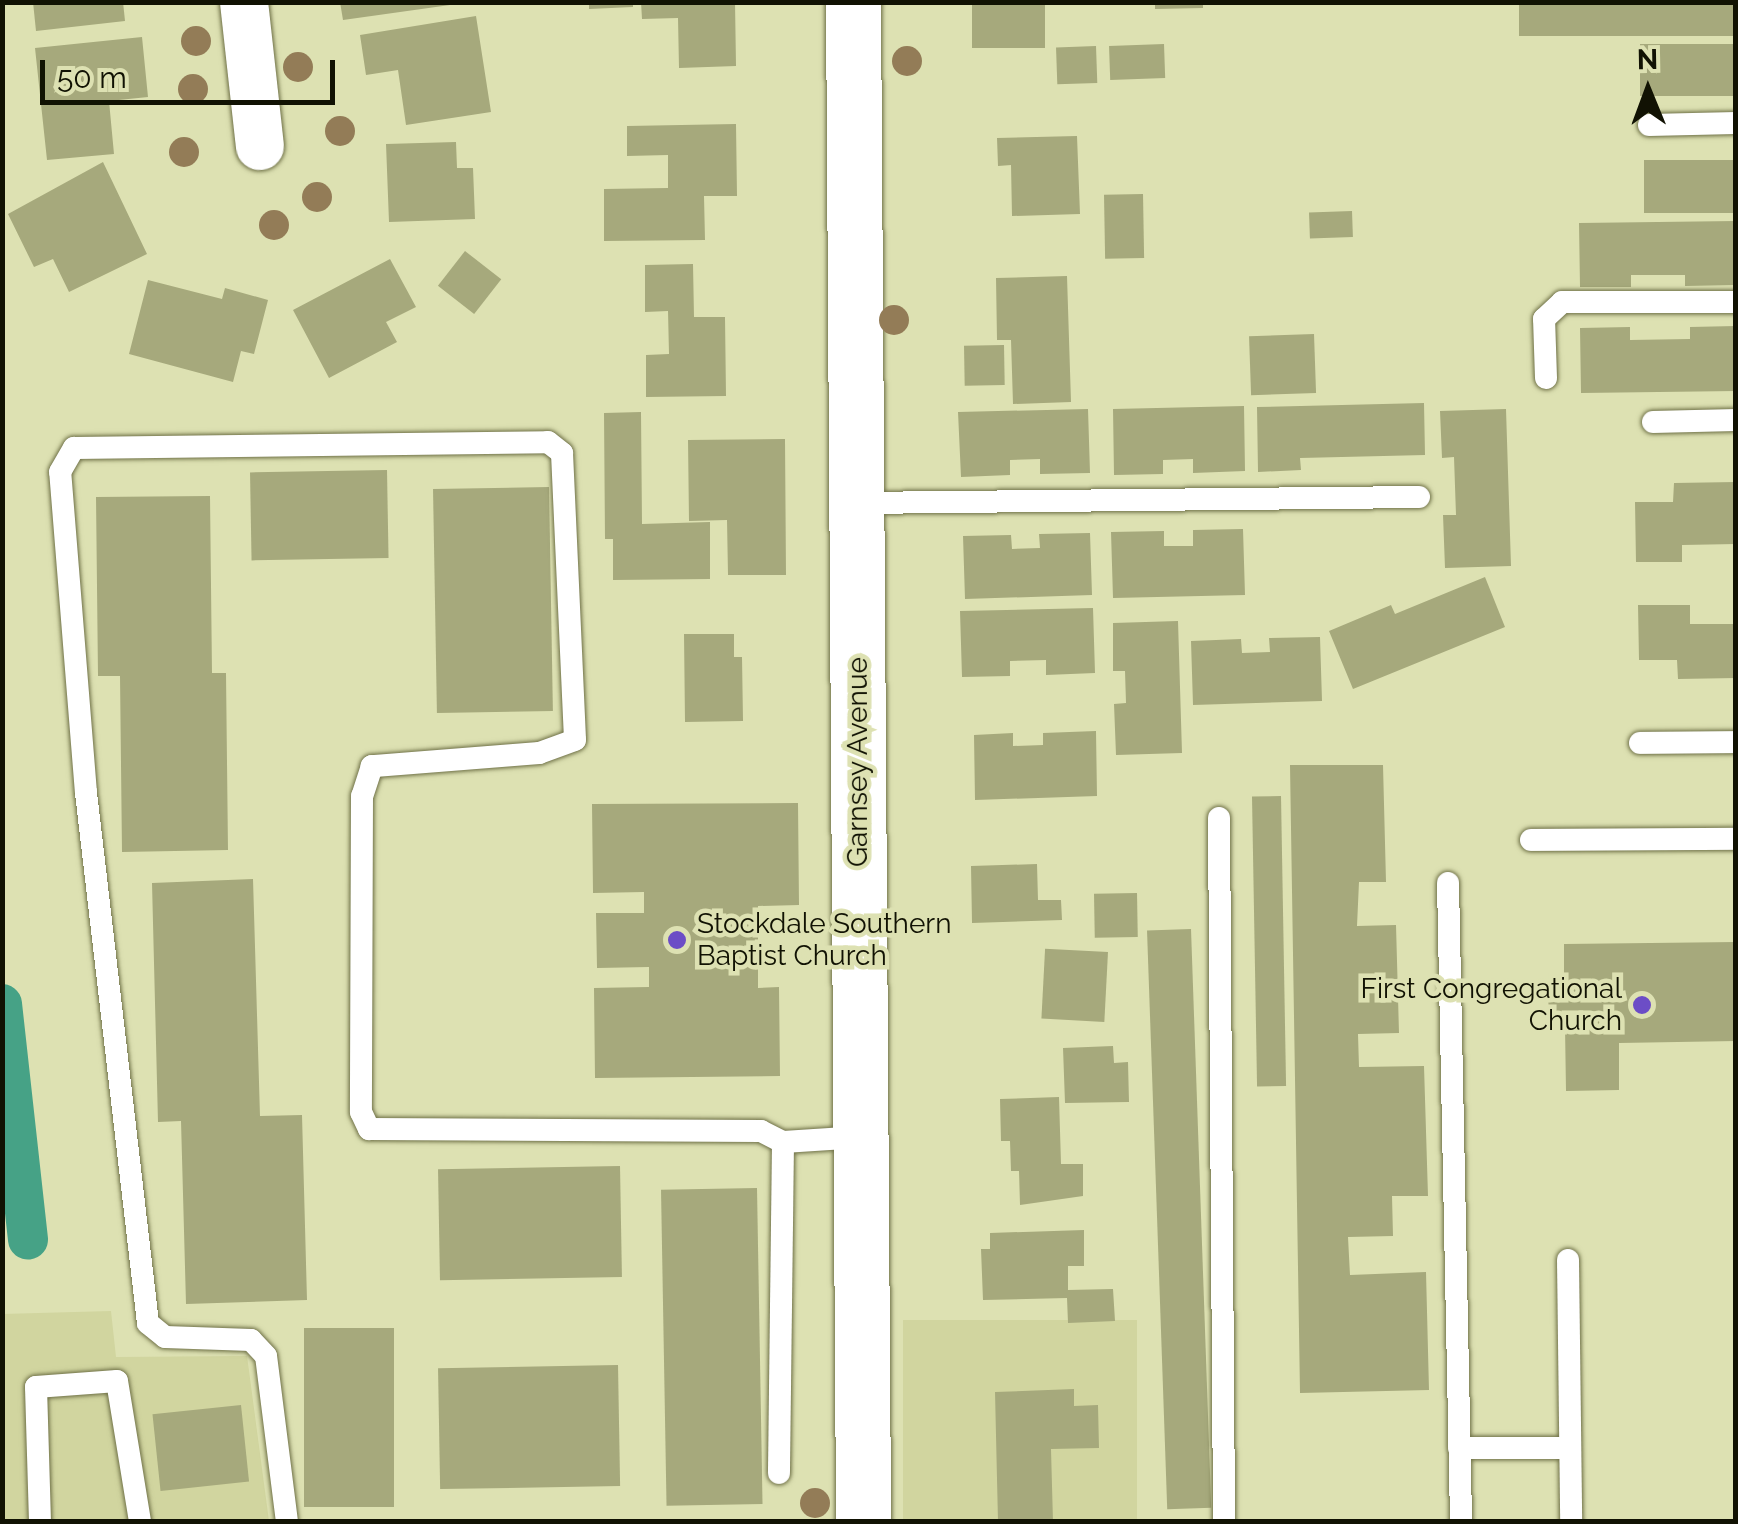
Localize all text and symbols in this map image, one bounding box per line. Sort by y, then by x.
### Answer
scale bar [45,40,340,102]
north arrow [1598,40,1698,140]
text: N [1636,43,1658,76]
text: 50 m [57,60,127,95]
street label: Garnsey Avenue [841,656,875,868]
place label: Stockdale Southern Baptist Church [697,907,951,973]
marker: Stockdale Southern Baptist Church [666,929,688,951]
place label: First Congregational Church [1360,972,1622,1038]
marker: First Congregational Church [1631,994,1653,1016]

